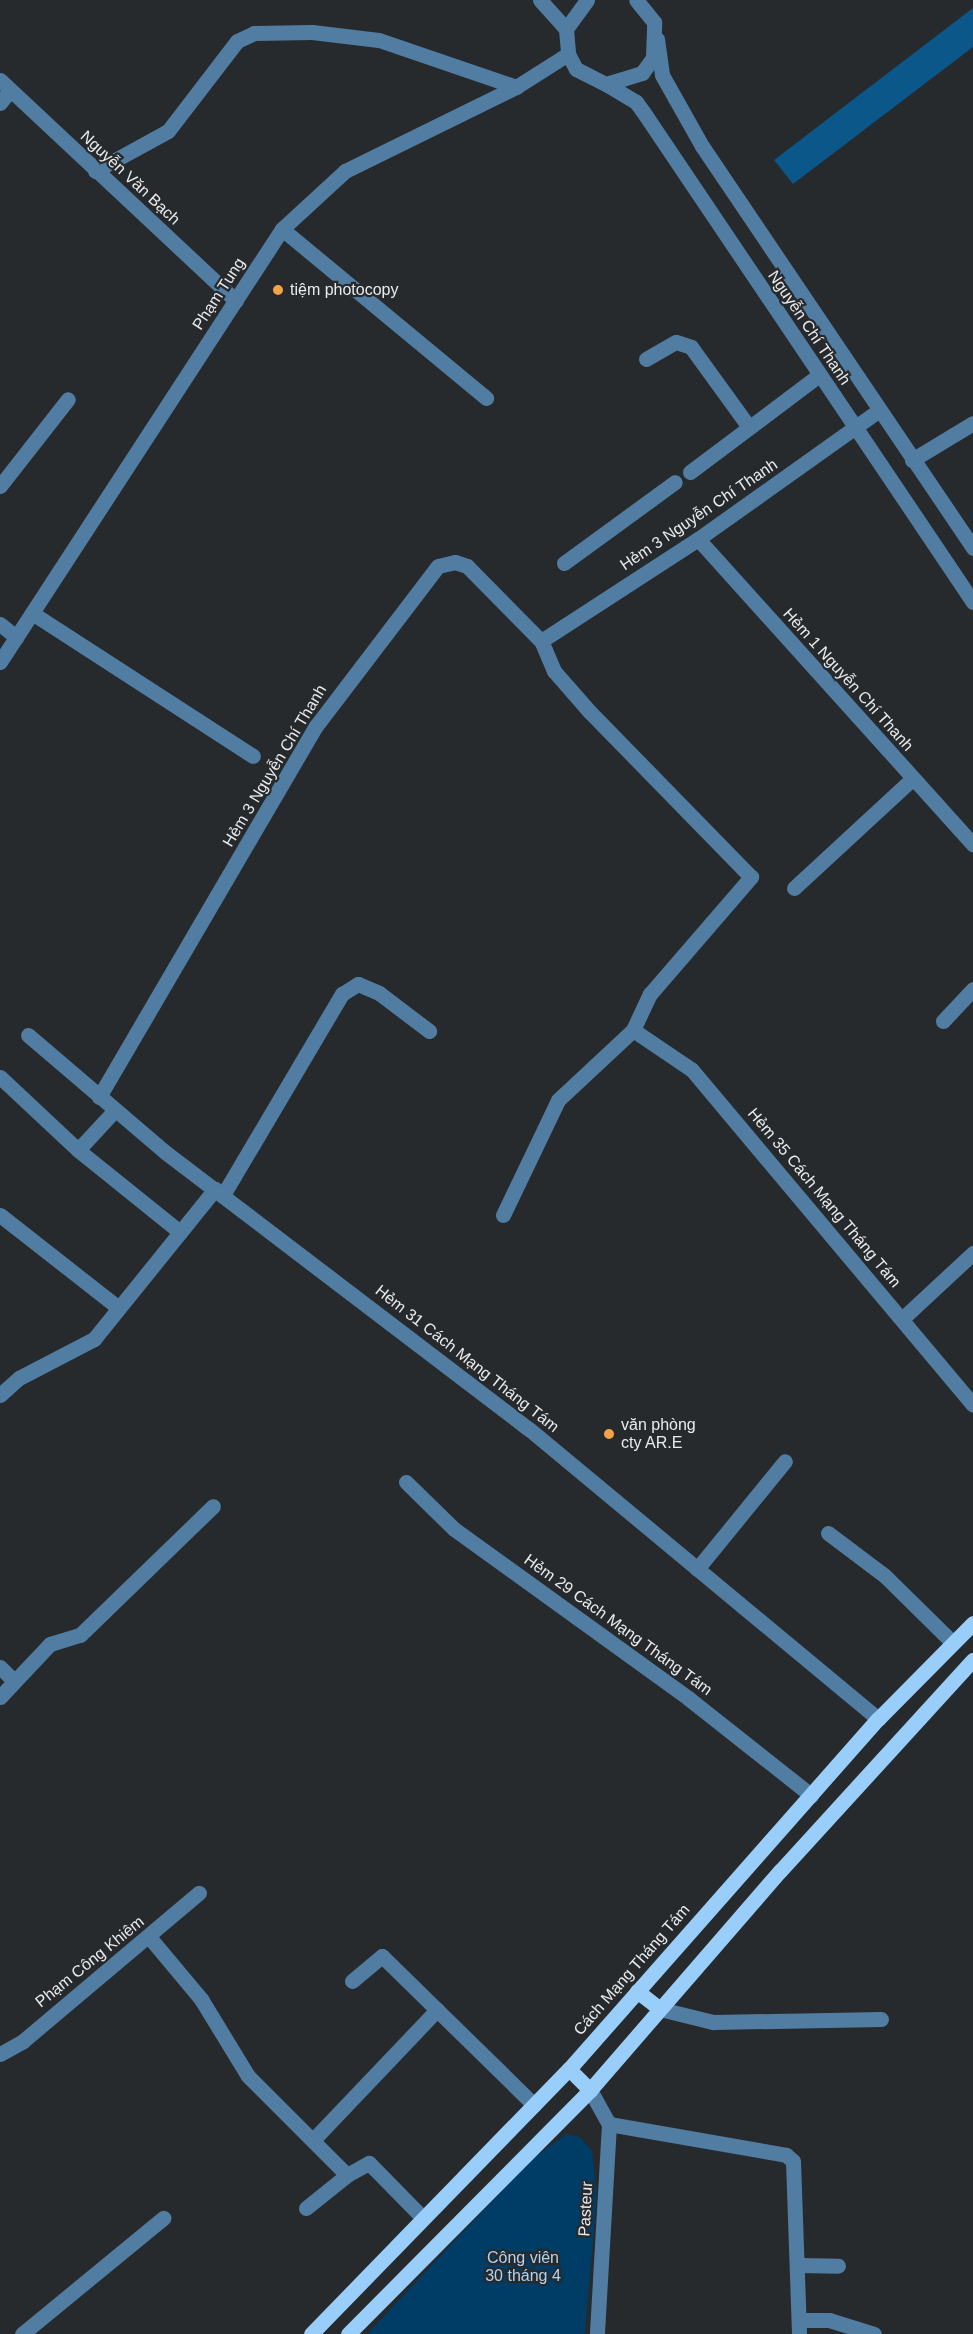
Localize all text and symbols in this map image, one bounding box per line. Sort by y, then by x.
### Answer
street label: Nguyễn Văn Bạch [76,127,184,229]
street label: Phạm Tung [189,254,249,334]
street label: Nguyễn Chí Thanh [763,267,855,389]
place label: tiệm photocopy [290,280,399,300]
marker: tiệm photocopy [271,283,285,297]
street label: Hẻm 3 Nguyễn Chí Thanh [617,455,781,575]
street label: Hẻm 1 Nguyễn Chí Thanh [779,605,917,755]
street label: Hẻm 3 Nguyễn Chí Thanh [219,681,331,851]
street label: Hẻm 35 Cách Mạng Tháng Tám [743,1104,905,1292]
street label: Hẻm 31 Cách Mạng Tháng Tám [371,1281,563,1437]
place label: văn phòng cty AR.E [621,1415,696,1453]
marker: văn phòng cty AR.E [602,1427,616,1441]
street label: Hẻm 29 Cách Mạng Tháng Tám [520,1550,716,1700]
street label: Cách Mạng Tháng Tám [570,1900,694,2040]
street label: Phạm Công Khiêm [32,1912,148,2012]
street label: Pasteur [575,2181,597,2237]
park label: Công viên 30 tháng 4 [485,2248,561,2286]

